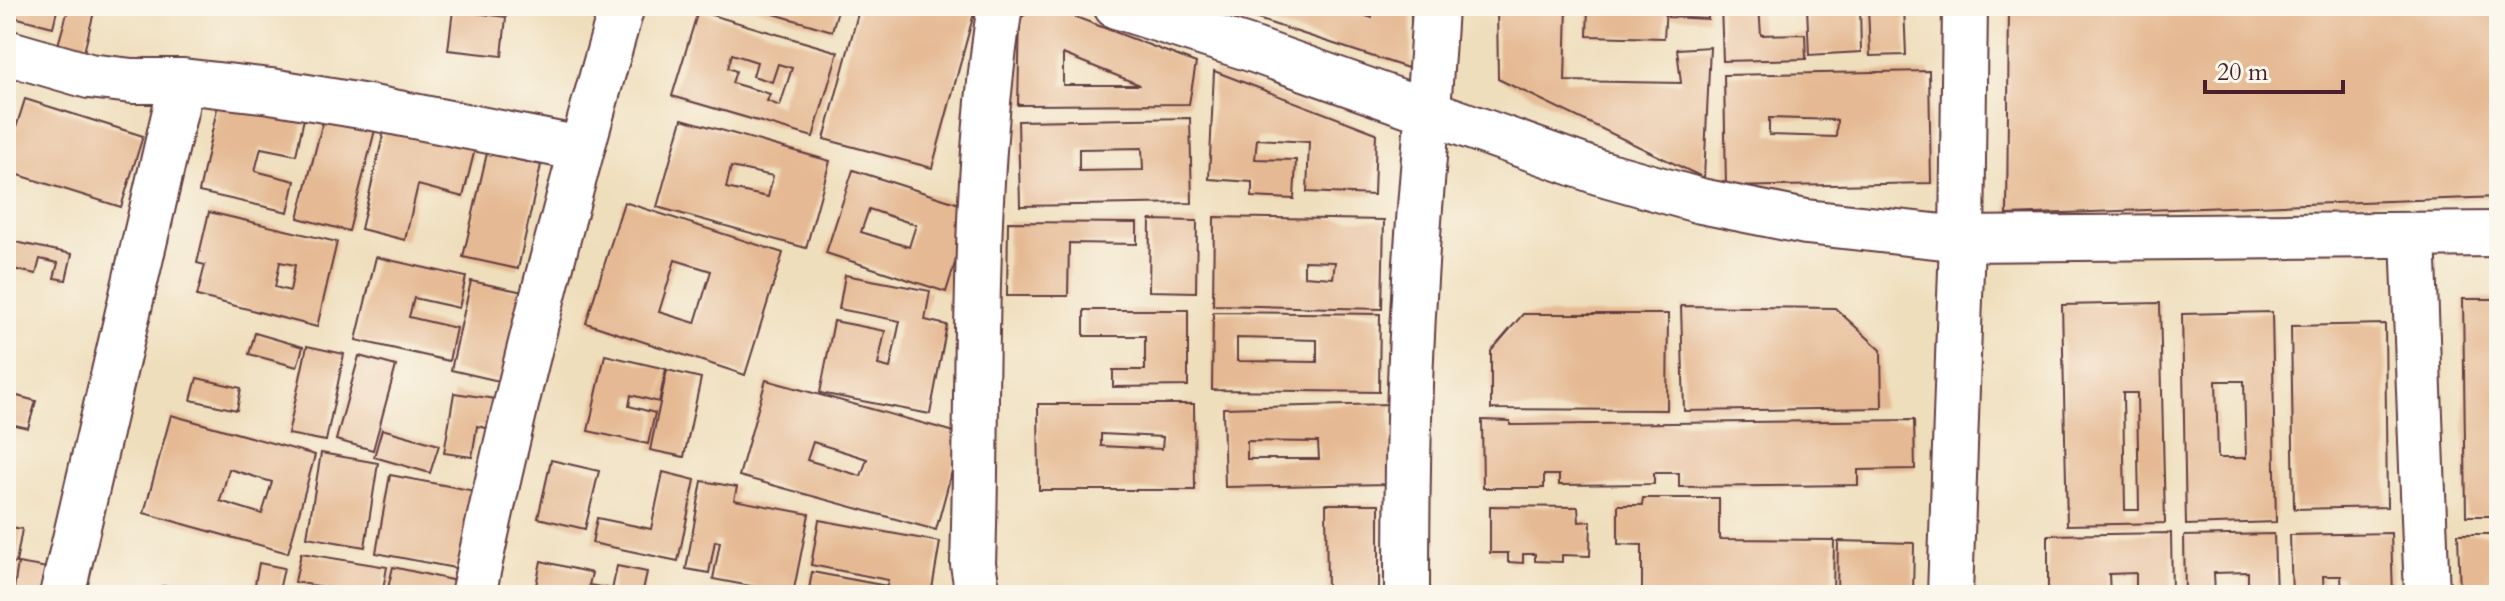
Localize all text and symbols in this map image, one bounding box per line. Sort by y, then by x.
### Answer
scale bar [2205,44,2343,94]
text: 20 m [2217,56,2269,89]

